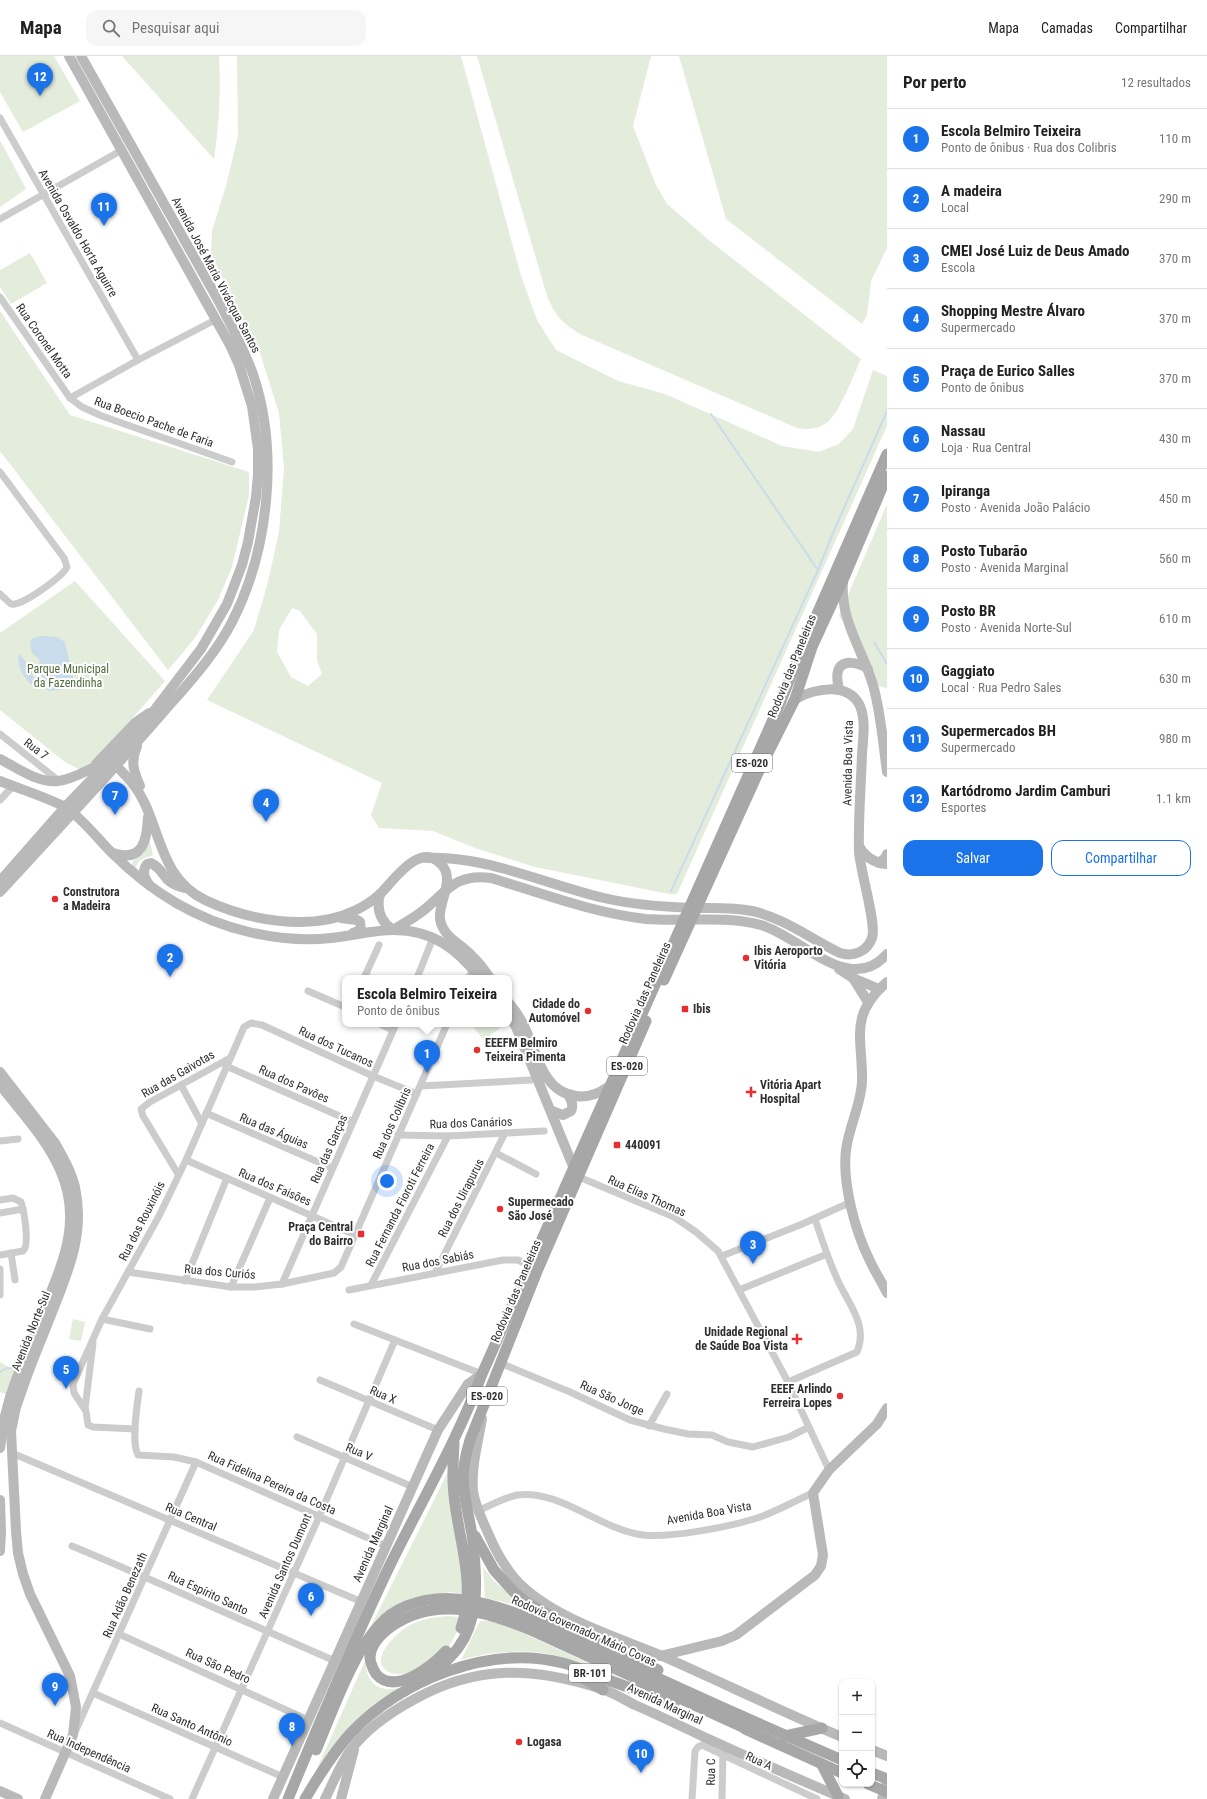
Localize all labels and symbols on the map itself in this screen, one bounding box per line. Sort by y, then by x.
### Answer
pin: 12 [27,63,53,96]
street label: Avenida Osvaldo Horta Aguirre [36,167,120,300]
pin: 11 [91,193,117,226]
street label: Avenida José Maria Vivácqua Santos [169,195,263,355]
street label: Rua Coronel Motta [13,301,75,381]
street label: Rua Boecio Pache de Faria [92,394,216,450]
street label: Rodovia das Paneleiras [765,612,819,720]
park label: Parque Municipal da Fazendinha [27,662,109,690]
street label: Avenida Boa Vista [840,720,856,806]
street label: Rua 7 [21,735,51,763]
road number: ES-020 [732,754,772,772]
pin: 7 [102,782,128,815]
pin: 4 [253,789,279,822]
place label: Construtora a Madeira [63,885,120,913]
marker: Construtora a Madeira [50,894,60,904]
street label: Rodovia das Paneleiras [616,940,674,1046]
pin: 2 [157,944,183,977]
place label: Ibis Aeroporto Vitória [754,944,823,972]
marker: Ibis Aeroporto Vitória [741,953,751,963]
place label: Cidade do Automóvel [529,997,580,1025]
place label: Ibis [693,1002,711,1016]
marker: Ibis [680,1004,690,1014]
marker: Cidade do Automóvel [583,1006,593,1016]
street label: Rua dos Tucanos [296,1024,376,1070]
place label: EEEFM Belmiro Teixeira Pimenta [485,1036,566,1064]
pin: 1 [414,1040,440,1073]
marker: EEEFM Belmiro Teixeira Pimenta [472,1045,482,1055]
street label: Rua das Gaivotas [139,1047,217,1101]
road number: ES-020 [607,1057,647,1075]
street label: Rua dos Pavões [257,1062,331,1106]
place label: Vitória Apart Hospital [760,1078,822,1106]
street label: Rua dos Colibris [370,1085,414,1161]
marker: Vitória Apart Hospital [745,1086,757,1098]
street label: Rua das Águias [238,1109,311,1152]
street label: Rua das Garças [308,1112,350,1186]
street label: Rua dos Canários [429,1115,513,1131]
place label: 440091 [625,1138,661,1152]
marker: 440091 [612,1140,622,1150]
street label: Rua Fernanda Fioroti Ferreira [363,1141,437,1269]
street label: Rua dos Uirapurus [435,1156,487,1240]
street label: Rua dos Faisões [237,1165,313,1209]
your location [377,1171,397,1191]
street label: Rua Elias Thomas [606,1172,688,1220]
street label: Rua dos Rouxinóis [116,1179,168,1263]
place label: Supermecado São José [508,1195,574,1223]
marker: Supermecado São José [495,1204,505,1214]
place label: Praça Central do Bairro [288,1220,353,1248]
marker: Praça Central do Bairro [356,1229,366,1239]
pin: 3 [740,1231,766,1264]
street label: Rodovia das Paneleiras [488,1238,544,1344]
street label: Rua dos Sabiás [401,1247,475,1275]
street label: Rua dos Curiós [184,1262,256,1282]
street label: Avenida Norte-Sul [9,1289,53,1373]
place label: Unidade Regional de Saúde Boa Vista [695,1325,788,1353]
marker: Unidade Regional de Saúde Boa Vista [791,1333,803,1345]
pin: 5 [53,1356,79,1389]
street label: Rua São Jorge [578,1378,646,1418]
place label: EEEF Arlindo Ferreira Lopes [763,1382,833,1410]
street label: Rua X [368,1383,399,1407]
road number: ES-020 [467,1387,507,1405]
marker: EEEF Arlindo Ferreira Lopes [835,1391,845,1401]
street label: Rua V [344,1440,375,1464]
street label: Rua Fidelina Pereira da Costa [206,1448,338,1518]
street label: Avenida Boa Vista [666,1499,753,1527]
street label: Rua Central [163,1500,219,1534]
street label: Avenida Marginal [350,1504,396,1584]
street label: Avenida Santos Dumont [256,1511,315,1620]
street label: Rua Adão Benezath [100,1550,150,1640]
street label: Rua Espírito Santo [166,1568,250,1618]
pin: 6 [298,1583,324,1616]
street label: Rodovia Governador Mário Covas [509,1593,659,1669]
street label: Rua São Pedro [184,1646,252,1686]
road number: BR-101 [569,1664,611,1682]
pin: 9 [42,1673,68,1706]
street label: Avenida Marginal [625,1680,705,1728]
street label: Rua Santo Antônio [149,1701,235,1749]
pin: 8 [279,1713,305,1746]
street label: Rua Independência [45,1726,133,1776]
place label: Logasa [527,1735,562,1749]
marker: Logasa [514,1737,524,1747]
pin: 10 [628,1740,654,1773]
street label: Rua A [744,1749,775,1773]
street label: Rua C [704,1758,718,1786]

